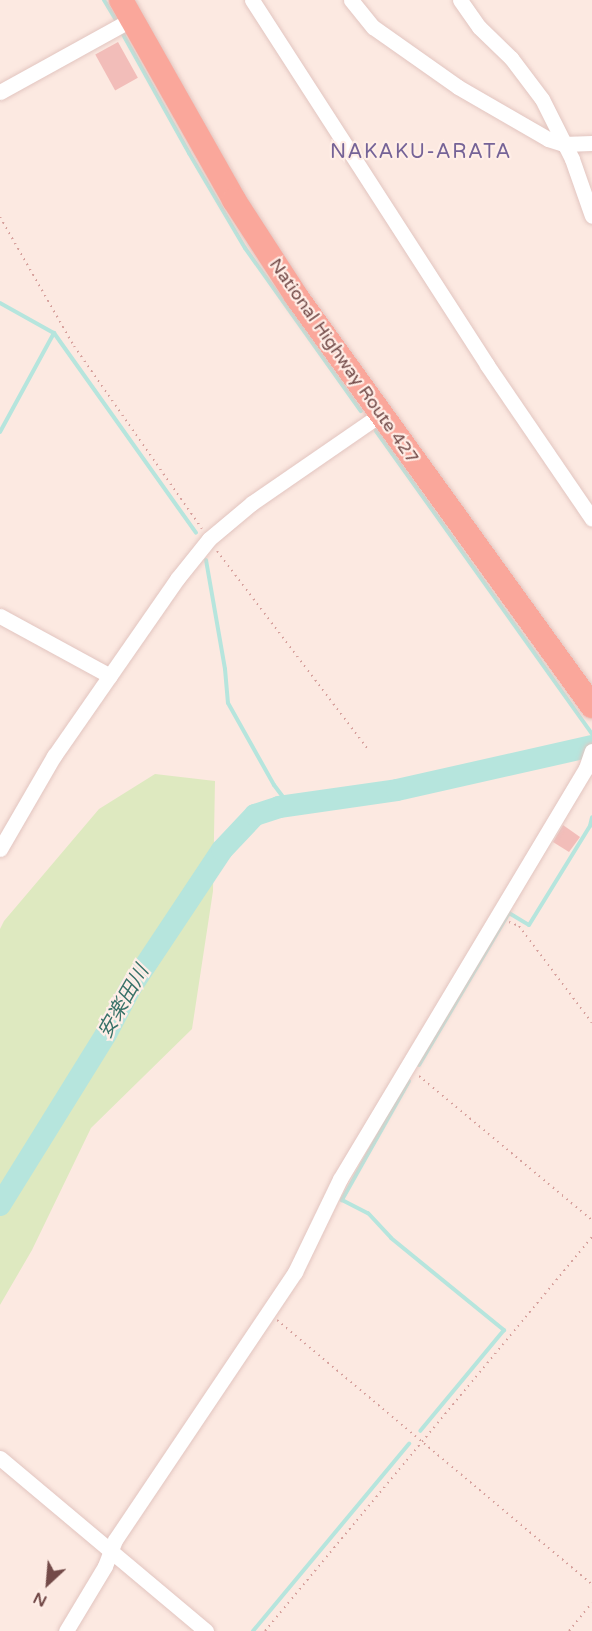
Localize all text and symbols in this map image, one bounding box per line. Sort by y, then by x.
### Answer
district label: NAKAKU-ARATA [330,140,512,164]
street label: National Highway Route 427 [265,254,423,468]
water label: 安楽田川 [94,961,154,1043]
north arrow [18,1553,78,1613]
text: N [30,1587,50,1611]

